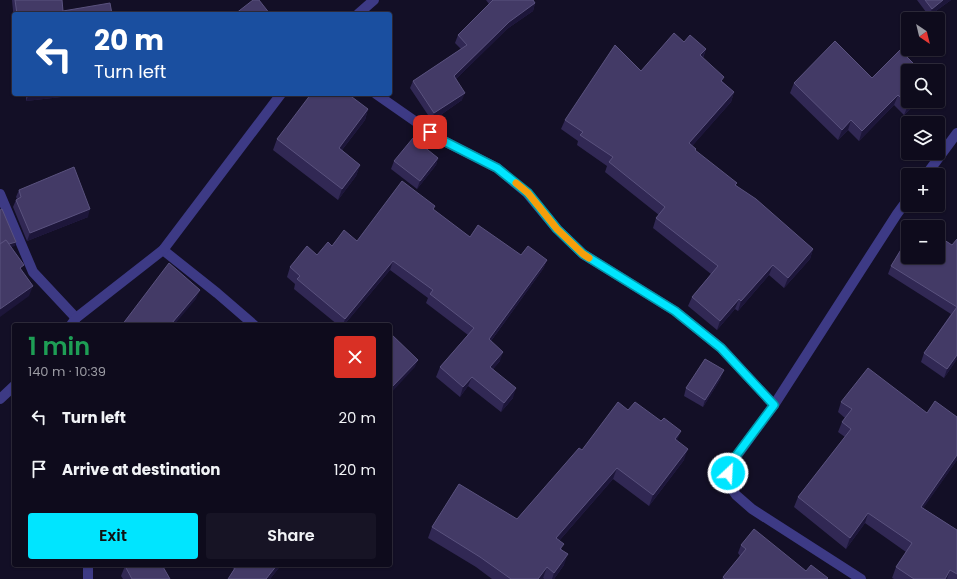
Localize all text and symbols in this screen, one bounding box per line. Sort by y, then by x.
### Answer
north arrow [901,12,945,56]
map controls [901,12,945,264]
text: 20 m [94,21,164,60]
icon: left [28,28,80,80]
text: Turn left [94,59,166,84]
button: search [901,64,945,108]
pin [413,115,447,149]
button: layers [901,116,945,160]
icon: arrive [419,121,441,143]
button: + [901,168,945,212]
button: − [901,220,945,264]
text: 1 min [28,330,90,363]
button: close [334,336,376,378]
text: 140 m · 10:39 [28,362,106,381]
icon: left [28,406,50,428]
text: Turn left [62,407,126,428]
text: 20 m [338,407,376,428]
position arrow [707,452,749,494]
icon: arrive [28,458,50,480]
text: Arrive at destination [62,459,220,480]
text: 120 m [334,459,376,480]
button: Exit [28,513,198,559]
button: Share [206,513,376,559]

